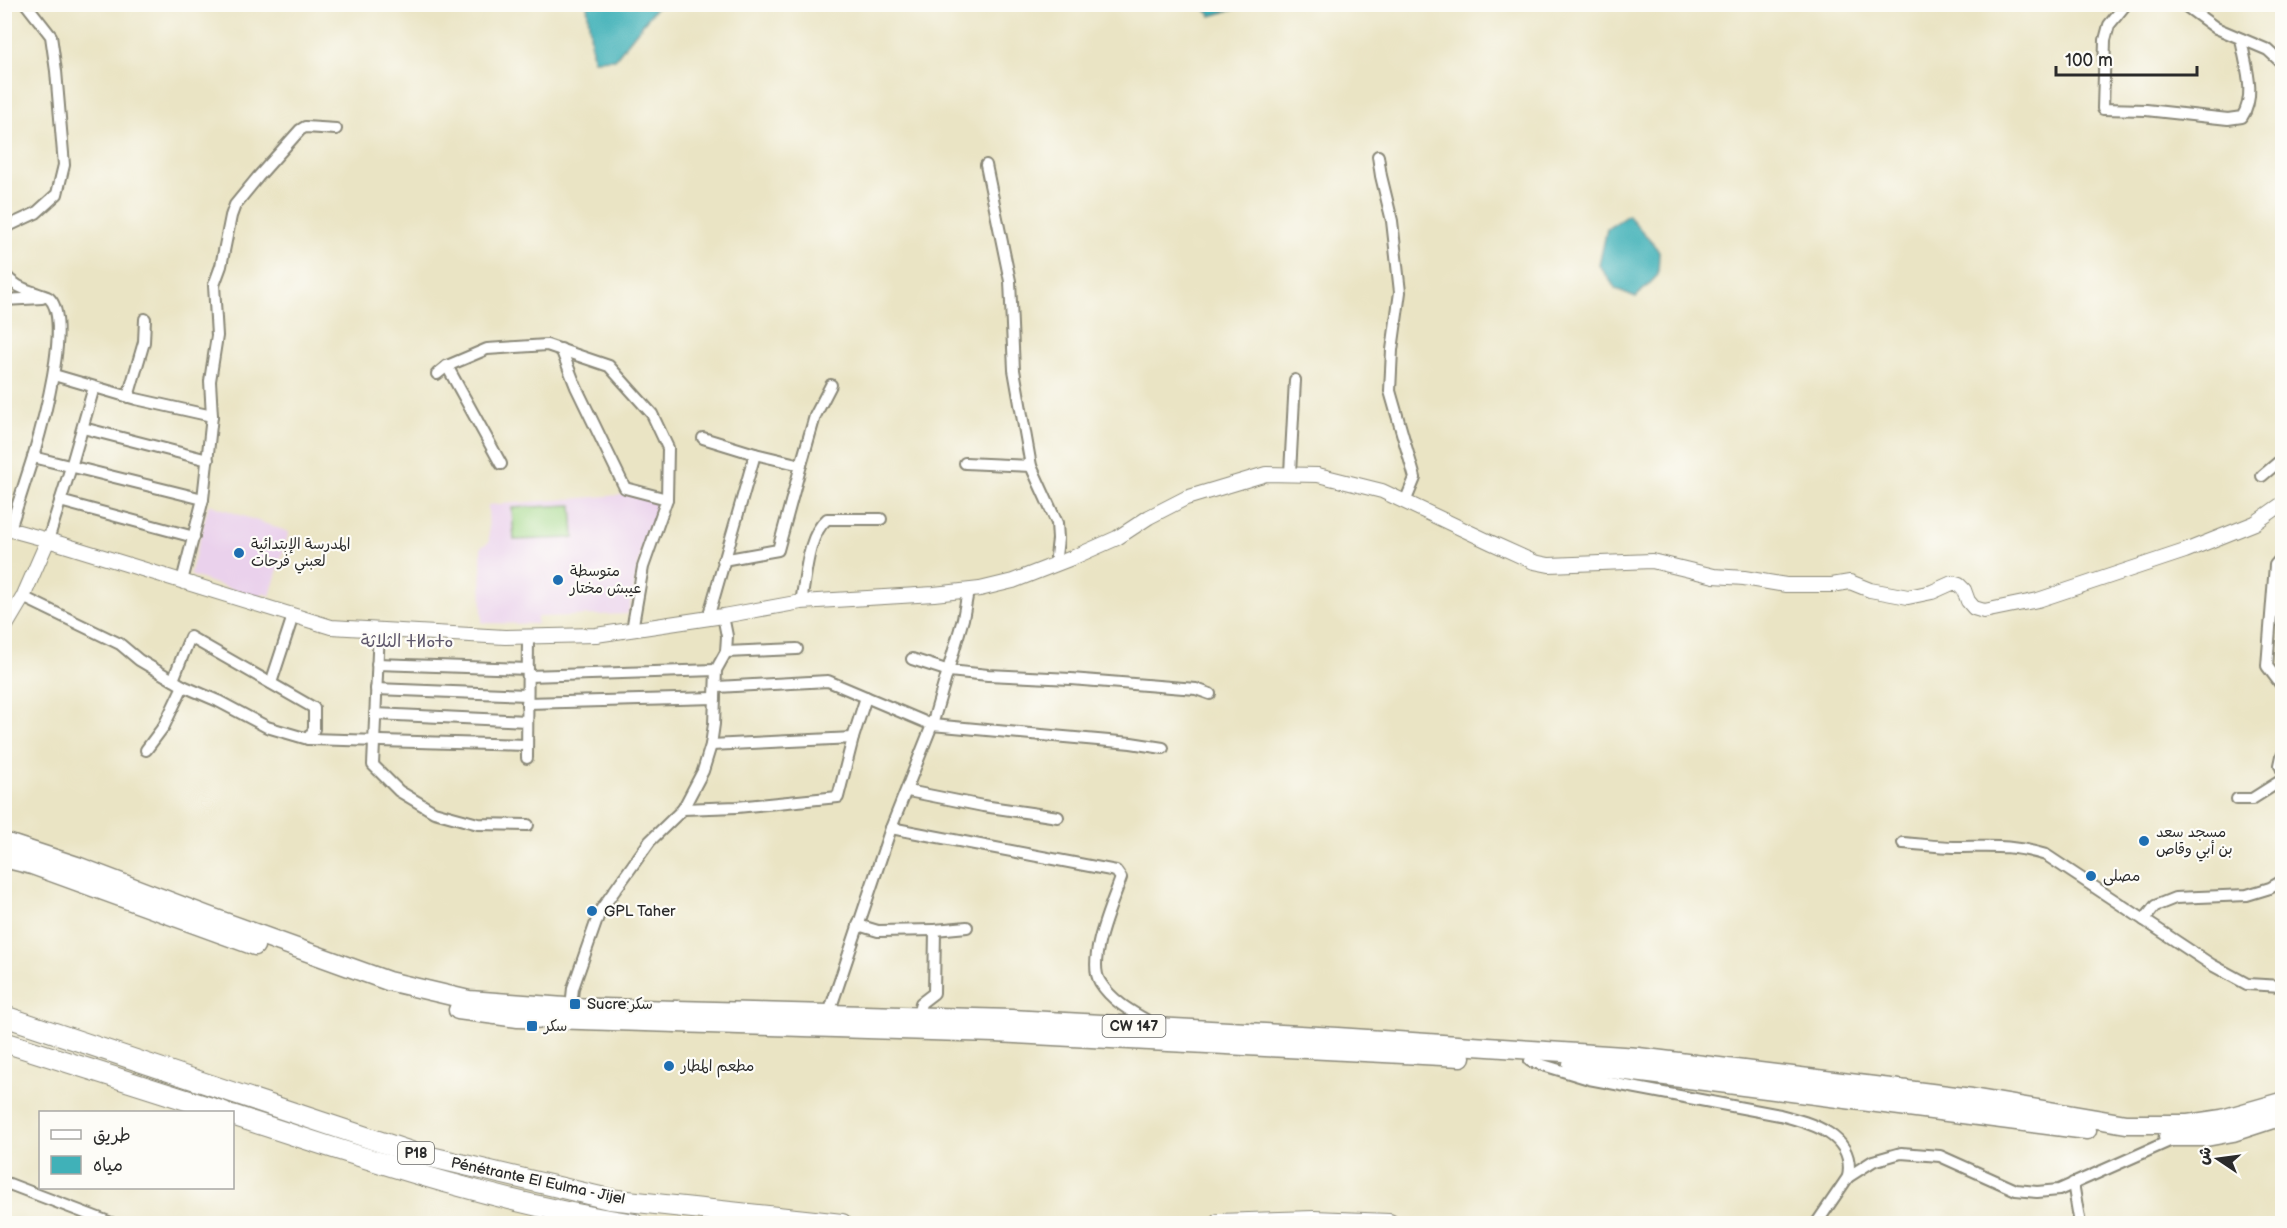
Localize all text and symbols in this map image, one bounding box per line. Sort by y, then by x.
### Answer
scale bar [2056,39,2197,77]
text: 100 m [2065,50,2113,71]
place label: المدرسة الإبتدائية لعبني فرحات [251,535,350,574]
marker: المدرسة الإبتدائية لعبني فرحات [232,546,246,560]
place label: متوسطة عيبش مختار [569,562,641,598]
marker: متوسطة عيبش مختار [551,573,565,587]
district label: الثلاثة ⵜⵍⴰⵜⴰ [361,631,453,652]
place label: مسجد سعد بن أبي وقاص [2156,823,2233,862]
marker: مسجد سعد بن أبي وقاص [2137,834,2151,848]
place label: مصلى [2103,867,2140,886]
marker: مصلى [2084,869,2098,883]
place label: GPL Taher [604,902,676,921]
marker: GPL Taher [585,904,599,918]
place label: Sucre;سكر [587,995,653,1014]
marker: Sucre;سكر [568,997,582,1011]
road number: CW 147 [1102,1015,1166,1037]
place label: سكر [542,1017,567,1036]
marker: سكر [525,1019,539,1033]
place label: مطعم المطار [680,1057,754,1078]
marker: مطعم المطار [662,1059,676,1073]
legend [39,1111,234,1189]
text: طريق [93,1125,131,1146]
north arrow [2188,1129,2248,1189]
road number: P18 [398,1142,434,1164]
text: ش [2194,1145,2216,1167]
street label: Pénétrante El Eulma - Jijel [449,1153,627,1209]
text: مياه [93,1155,123,1176]

